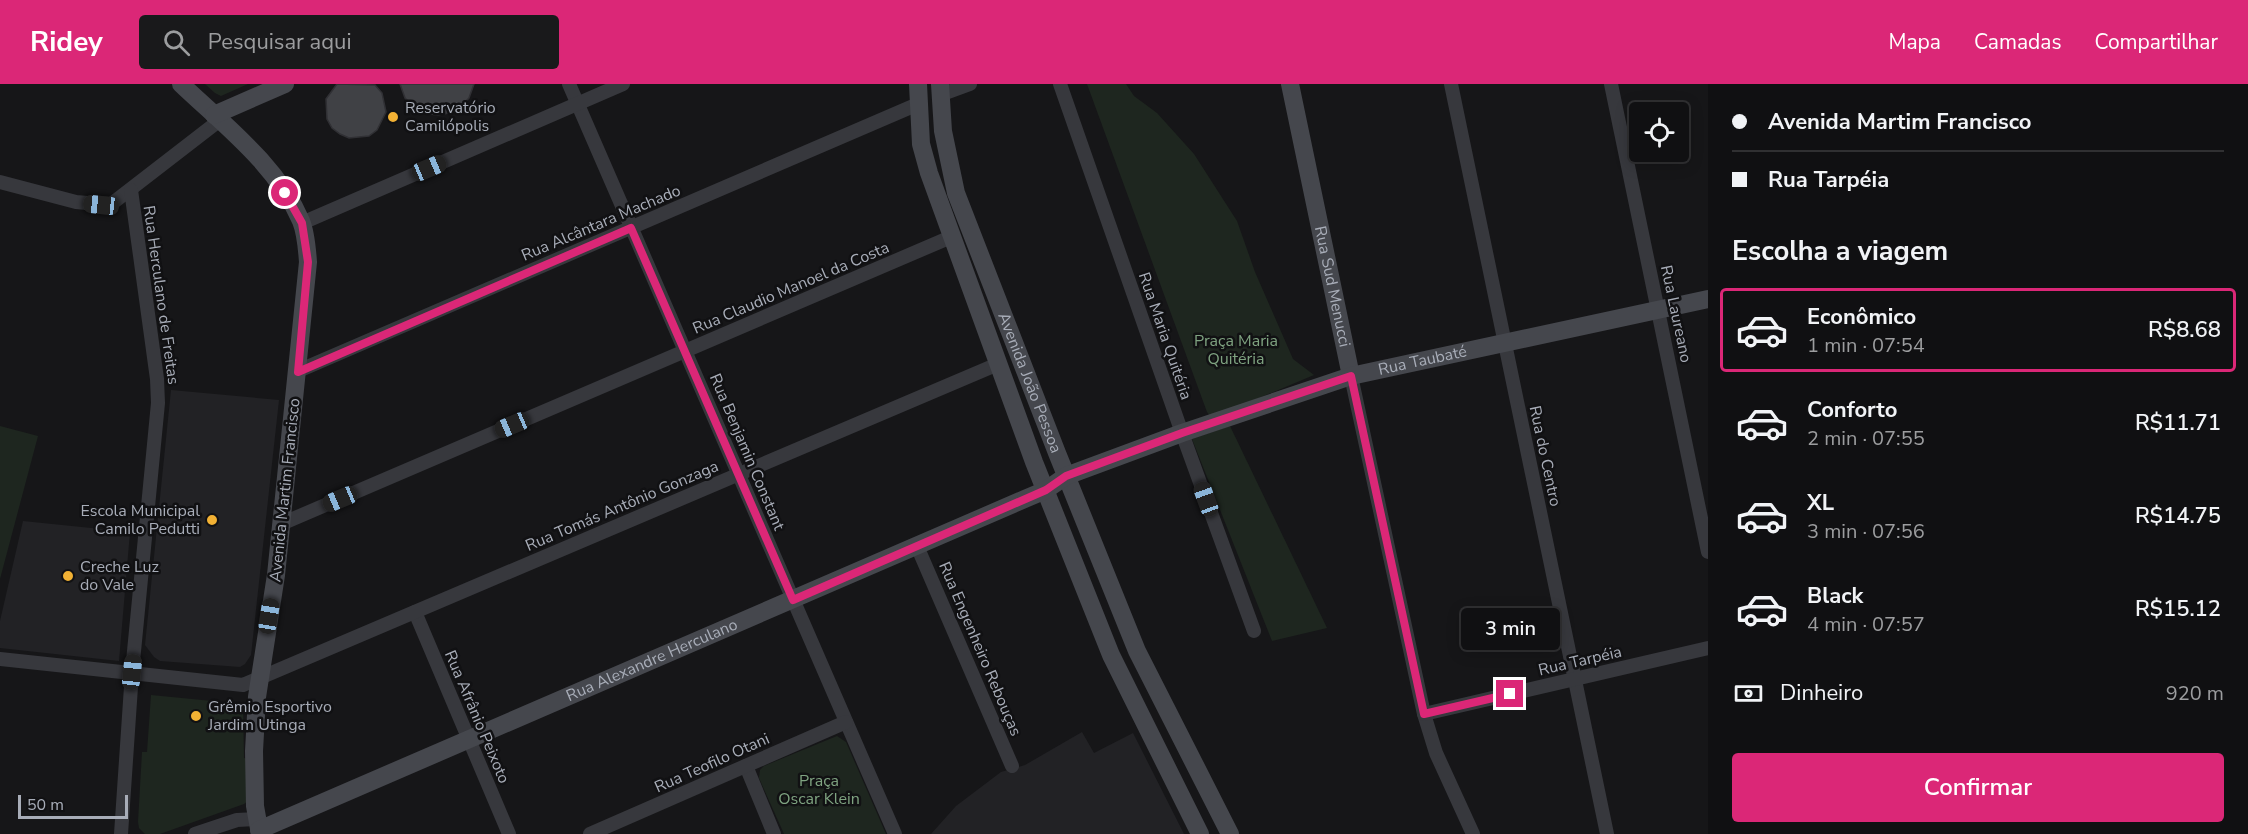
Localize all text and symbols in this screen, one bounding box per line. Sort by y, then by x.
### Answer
search box [139,15,559,69]
text: Ridey [30,23,103,61]
icon: search [160,26,193,59]
text: Pesquisar aqui [208,27,352,57]
text: Mapa [1889,28,1941,56]
text: Camadas [1974,28,2061,56]
text: Compartilhar [2094,28,2218,56]
place label: Reservatório Camilópolis [405,97,496,137]
map controls [1629,102,1689,162]
button: locate [1629,102,1689,162]
text: Avenida Martim Francisco [1768,107,2032,137]
marker: Reservatório Camilópolis [386,110,400,124]
car [409,153,449,183]
text: Rua Tarpéia [1768,165,1889,195]
route start [271,179,298,206]
street label: Rua Alcântara Machado [518,179,684,267]
car [82,194,120,216]
street label: Rua Herculano de Freitas [138,204,184,386]
street label: Rua Sud Menucci [1309,224,1356,349]
text: Escolha a viagem [1732,233,1948,270]
street label: Rua Claudio Manoel da Costa [689,237,893,339]
street label: Rua Laureano [1655,263,1697,365]
street label: Rua Maria Quitéria [1133,269,1197,403]
text: Econômico [1807,302,1916,332]
icon: car [1735,303,1789,357]
street label: Avenida João Pessoa [992,309,1067,456]
text: R$8.68 [2148,315,2221,345]
park label: Praça Maria Quitéria [1194,330,1278,370]
text: 1 min · 07:54 [1807,332,1925,359]
street label: Rua Taubaté [1376,340,1469,381]
street label: Rua Benjamin Constant [704,370,790,534]
text: Conforto [1807,395,1897,425]
icon: car [1735,396,1789,450]
street label: Avenida Martim Francisco [264,397,306,583]
street label: Rua do Centro [1524,404,1566,509]
text: R$11.71 [2135,408,2221,438]
car [492,410,532,440]
text: 2 min · 07:55 [1807,425,1925,452]
street label: Rua Tomás Antônio Gonzaga [522,455,722,557]
car [1191,479,1221,519]
car [320,484,360,514]
text: XL [1807,488,1834,518]
icon: car [1735,489,1789,543]
place label: Escola Municipal Camilo Pedutti [81,500,200,540]
text: R$14.75 [2135,501,2221,531]
marker: Escola Municipal Camilo Pedutti [205,513,219,527]
text: 3 min · 07:56 [1807,518,1925,545]
place label: Creche Luz do Vale [80,556,159,596]
street label: Rua Engenheiro Rebouças [933,558,1027,740]
marker: Creche Luz do Vale [61,569,75,583]
text: Black [1807,581,1863,611]
icon: car [1735,582,1789,636]
text: R$15.12 [2135,594,2221,624]
car [257,597,281,635]
callout: 3 min [1460,607,1559,649]
text: 4 min · 07:57 [1807,611,1925,638]
street label: Rua Alexandre Herculano [563,613,741,707]
text: 3 min [1485,615,1536,642]
street label: Rua Tarpéia [1536,641,1624,681]
street label: Rua Afrânio Peixoto [439,647,515,787]
car [121,653,143,691]
icon: cash [1732,677,1765,710]
text: Dinheiro [1780,678,1863,708]
route end [1496,680,1523,707]
text: 920 m [2166,680,2224,707]
place label: Grêmio Esportivo Jardim Utinga [207,696,332,736]
marker: Grêmio Esportivo Jardim Utinga [189,709,203,723]
street label: Rua Teofilo Otani [651,728,773,798]
button: Confirmar [1732,753,2224,822]
park label: Praça Oscar Klein [778,770,860,810]
scale bar [18,792,128,820]
text: 50 m [27,794,64,816]

